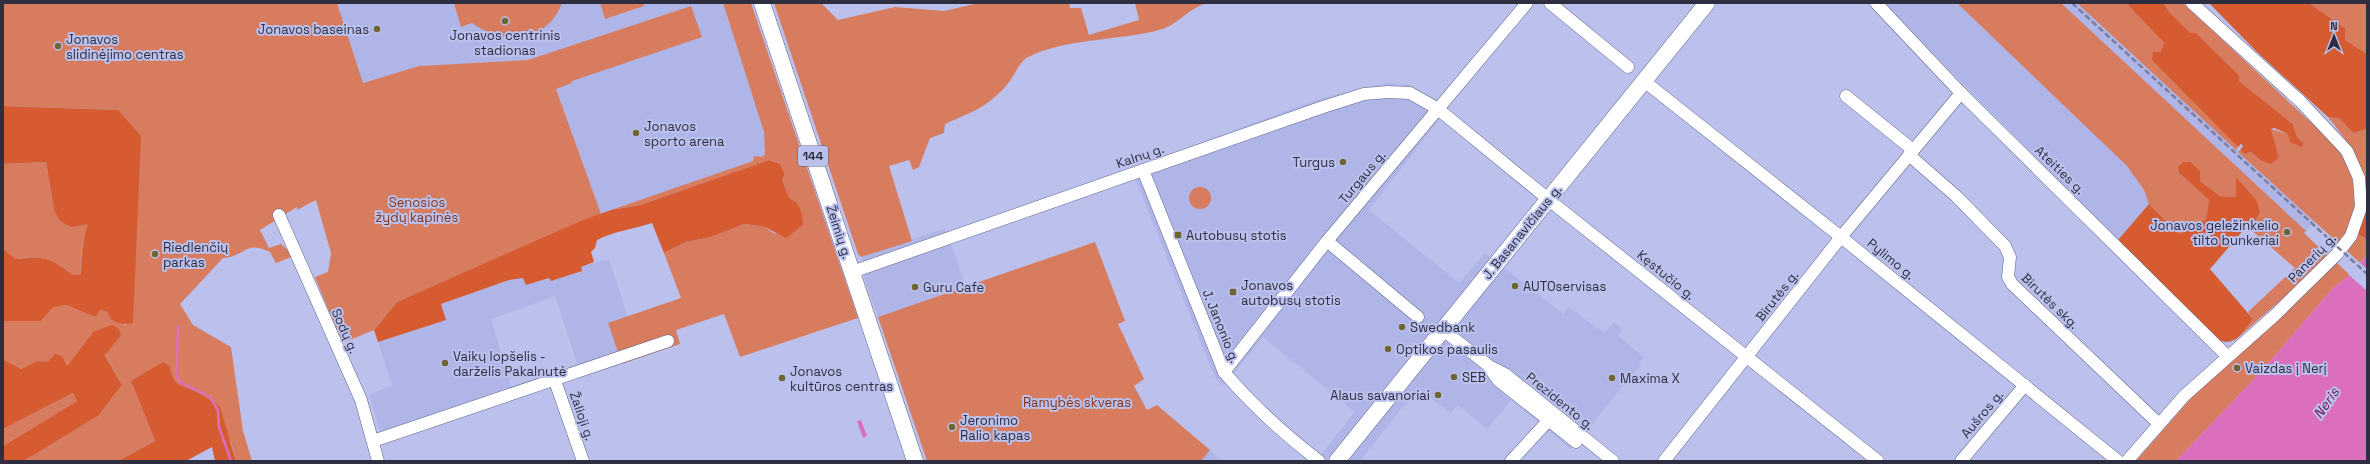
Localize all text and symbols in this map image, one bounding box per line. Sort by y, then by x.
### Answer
marker: Jonavos centrinis stadionas [500,16,510,26]
north arrow [2314,16,2354,56]
text: N [2330,19,2338,33]
place label: Jonavos baseinas [258,21,369,38]
marker: Jonavos baseinas [372,24,382,34]
place label: Jonavos centrinis stadionas [450,27,561,59]
place label: Jonavos slidinėjimo centras [66,31,184,63]
marker: Jonavos slidinėjimo centras [53,41,63,51]
place label: Jonavos sporto arena [644,118,725,150]
marker: Jonavos sporto arena [631,128,641,138]
street label: Kalnų g. [1114,140,1166,172]
street label: Ateities g. [2031,142,2089,198]
road number: 144 [798,146,828,166]
street label: Turgaus g. [1335,147,1389,207]
place label: Turgus [1293,154,1335,171]
marker: Turgus [1338,157,1348,167]
street label: J. Basanavičiaus g. [1479,181,1565,283]
park label: Senosios žydų kapinės [376,194,459,226]
street label: Žeimių g. [822,203,856,261]
place label: Jonavos geležinkelio tilto bunkeriai [2150,217,2279,249]
place label: Autobusų stotis [1186,227,1287,244]
marker: Jonavos geležinkelio tilto bunkeriai [2282,227,2292,237]
marker: Autobusų stotis [1173,230,1183,240]
street label: Panerių g. [2284,230,2340,286]
street label: Pylimo g. [1864,235,1918,283]
place label: Riedlenčių parkas [163,239,228,271]
street label: Kęstučio g. [1633,246,1699,304]
marker: Riedlenčių parkas [150,249,160,259]
street label: Birutės g. [1752,267,1802,325]
street label: Birutės skg. [2018,269,2082,333]
place label: Jonavos autobusų stotis [1241,277,1341,309]
place label: AUTOservisas [1523,278,1606,295]
place label: Guru Cafe [923,279,984,296]
marker: AUTOservisas [1510,281,1520,291]
marker: Guru Cafe [910,282,920,292]
street label: J. Janonio g. [1198,287,1244,365]
marker: Jonavos autobusų stotis [1228,287,1238,297]
street label: Sodų g. [328,306,362,356]
place label: Swedbank [1410,319,1475,336]
marker: Swedbank [1397,322,1407,332]
place label: Optikos pasaulis [1396,341,1498,358]
marker: Optikos pasaulis [1383,344,1393,354]
place label: Vaikų lopšelis - darželis Pakalnutė [453,348,566,380]
marker: Vaikų lopšelis - darželis Pakalnutė [440,358,450,368]
place label: Vaizdas į Nerį [2245,360,2327,377]
place label: Jonavos kultūros centras [790,363,893,395]
marker: Vaizdas į Nerį [2232,363,2242,373]
street label: Prezidento g. [1523,368,1597,434]
place label: SEB [1462,369,1486,386]
place label: Maxima X [1620,370,1680,387]
marker: SEB [1449,372,1459,382]
marker: Jonavos kultūros centras [777,373,787,383]
marker: Maxima X [1607,373,1617,383]
water label: Neris [2309,384,2343,422]
place label: Alaus savanoriai [1330,387,1430,404]
street label: Aušros g. [1957,387,2007,441]
street label: Žalioji g. [566,389,598,443]
marker: Alaus savanoriai [1433,390,1443,400]
park label: Ramybės skveras [1023,394,1131,411]
place label: Jeronimo Ralio kapas [960,412,1031,444]
marker: Jeronimo Ralio kapas [947,422,957,432]

